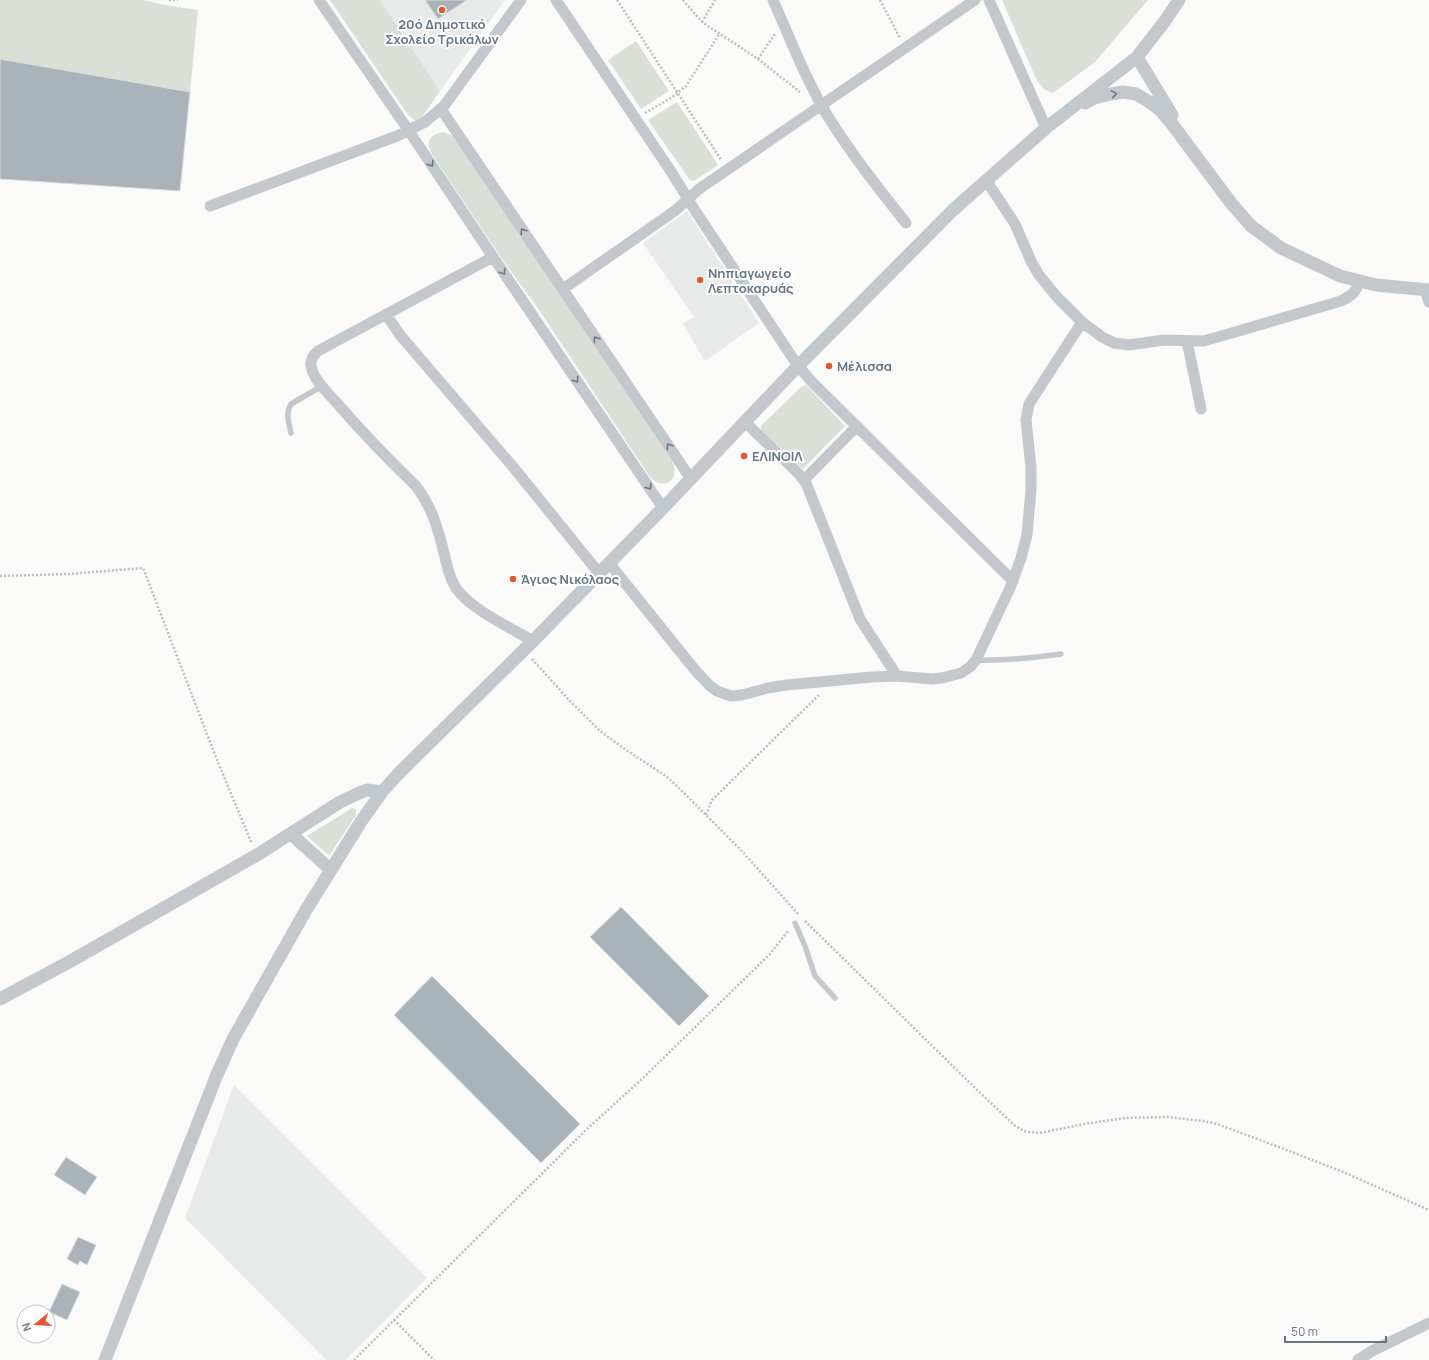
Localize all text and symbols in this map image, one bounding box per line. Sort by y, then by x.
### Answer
marker: 20ό Δημοτικό Σχολείο Τρικάλων [437,5,447,15]
place label: 20ό Δημοτικό Σχολείο Τρικάλων [385,15,499,48]
one-way arrow [1111,90,1117,99]
one-way arrow [426,160,434,167]
one-way arrow [521,228,528,235]
place label: Νηπιαγωγείο Λεπτοκαρυάς [708,264,794,297]
one-way arrow [498,268,505,275]
marker: Νηπιαγωγείο Λεπτοκαρυάς [695,275,705,285]
one-way arrow [594,336,601,343]
place label: Μέλισσα [837,357,892,375]
marker: Μέλισσα [824,361,834,371]
one-way arrow [571,375,578,382]
one-way arrow [666,443,674,450]
place label: ΕΛΙΝΟΙΛ [752,447,803,465]
marker: ΕΛΙΝΟΙΛ [739,451,749,461]
one-way arrow [644,483,652,490]
place label: Άγιος Νικόλαος [521,570,620,588]
marker: Άγιος Νικόλαος [508,574,518,584]
north arrow [16,1304,56,1344]
scale bar [1285,1318,1386,1344]
text: N [18,1321,34,1333]
text: 50 m [1291,1323,1318,1340]

